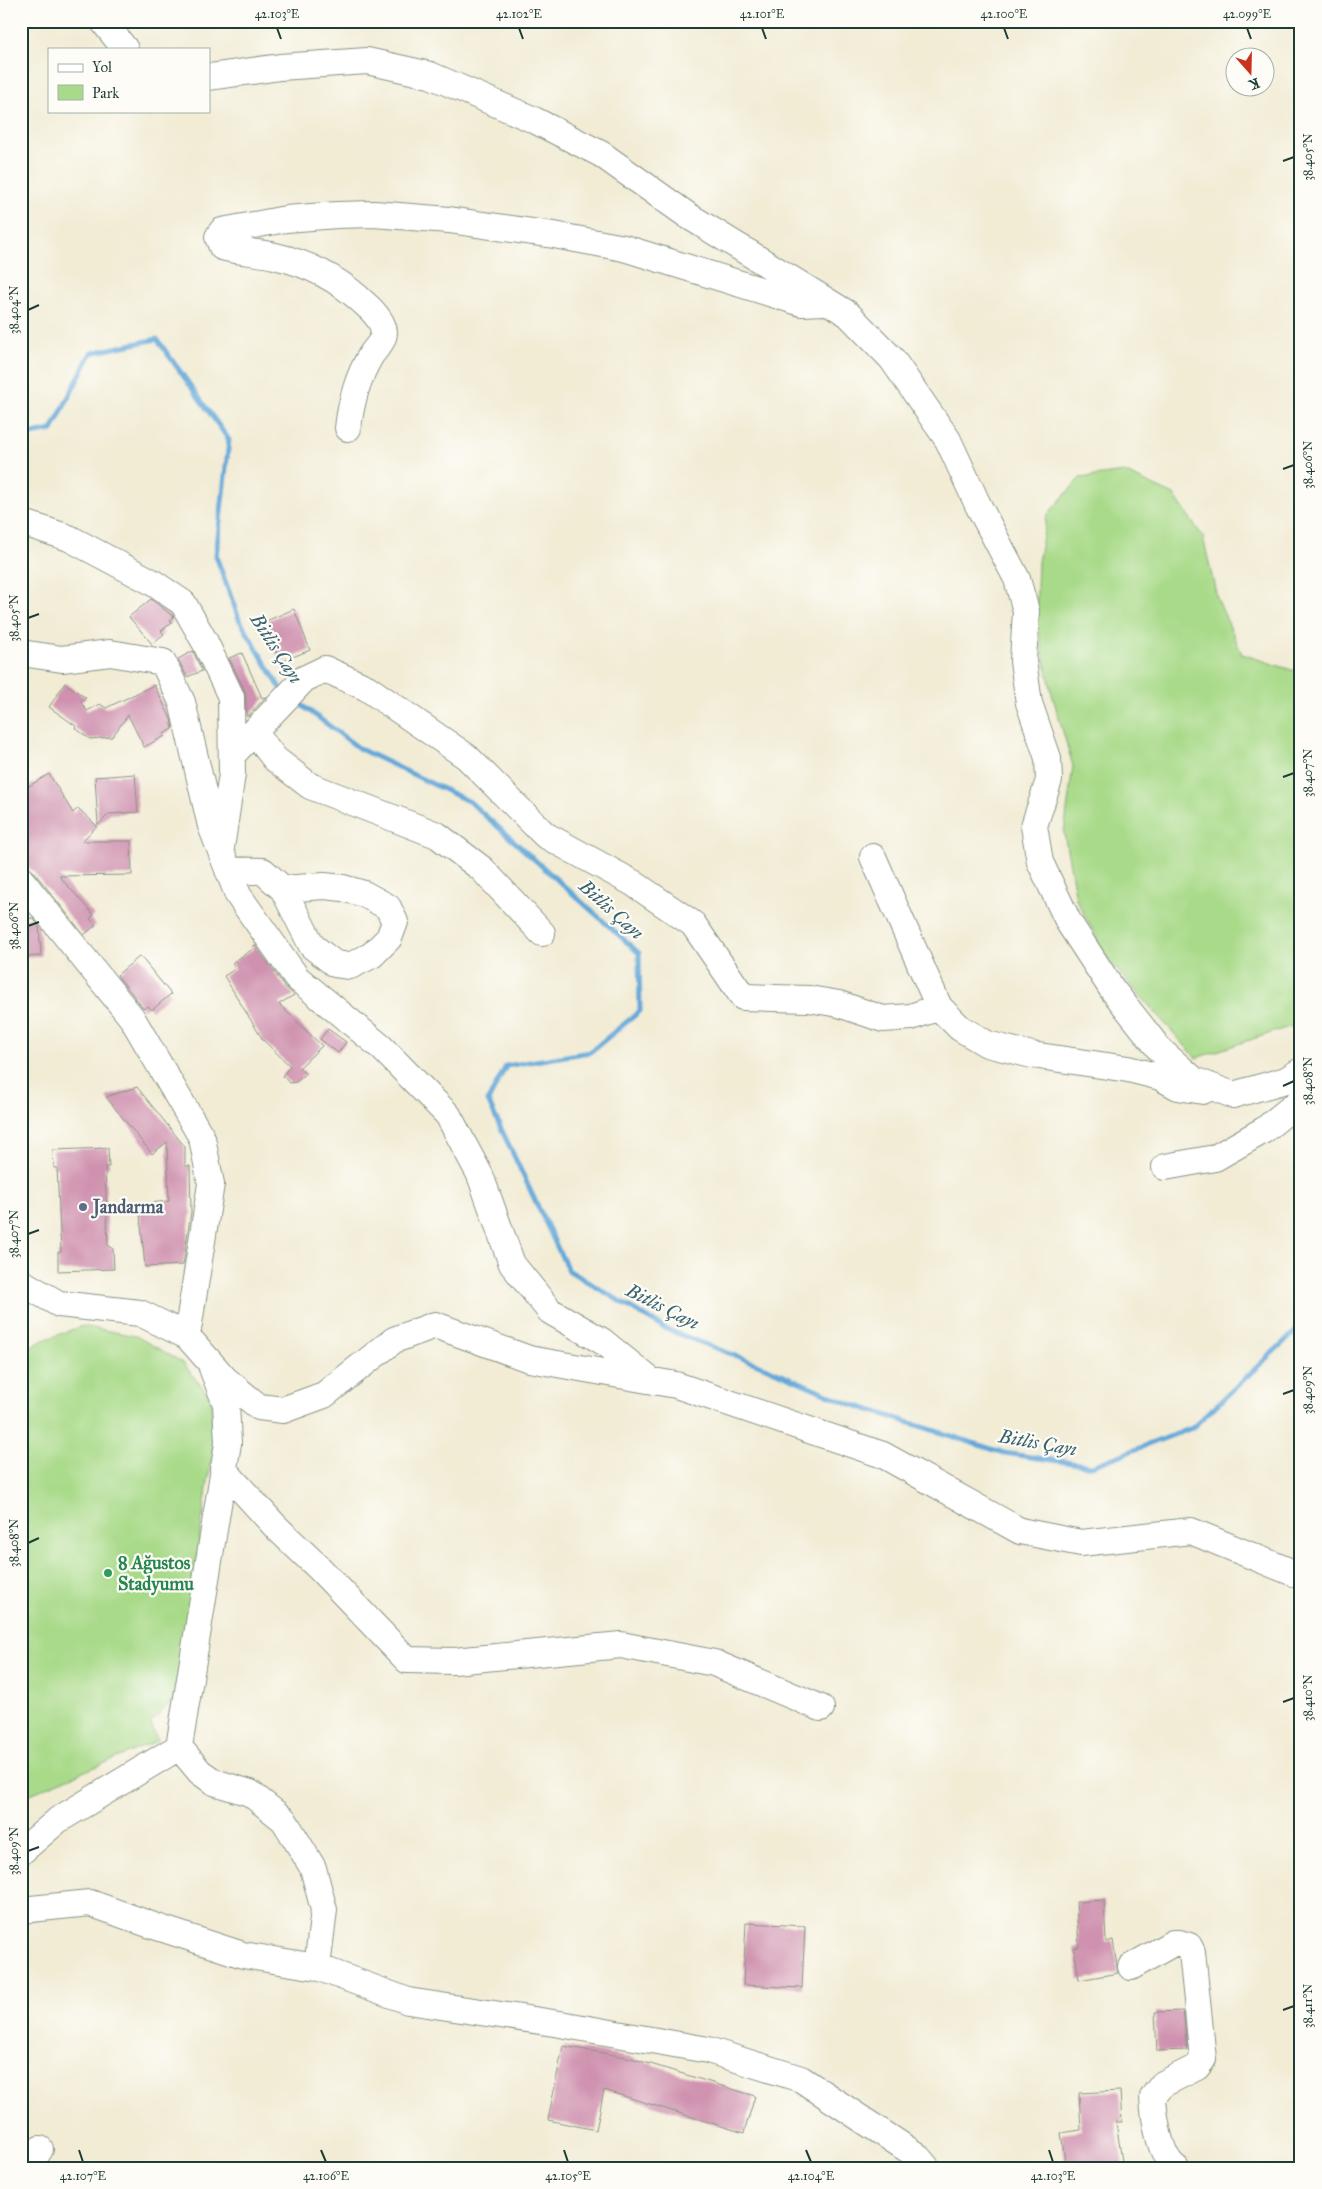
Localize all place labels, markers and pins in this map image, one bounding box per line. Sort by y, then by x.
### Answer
place label: Jandarma [91,1196,164,1219]
marker: Jandarma [77,1201,89,1213]
place label: 8 Ağustos Stadyumu [118,1552,194,1596]
marker: 8 Ağustos Stadyumu [102,1567,114,1579]

